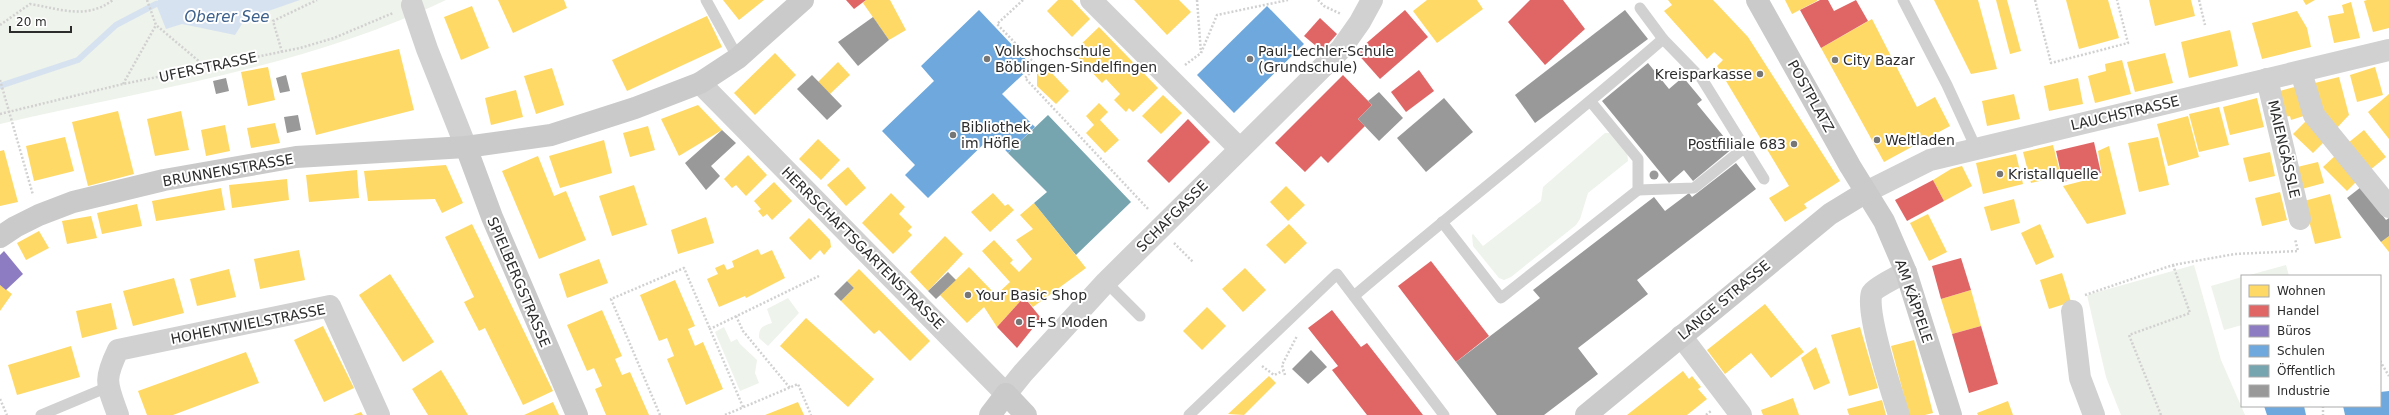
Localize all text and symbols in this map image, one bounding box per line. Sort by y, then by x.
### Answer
scale bar [10,8,71,34]
water label: Oberer See [185,8,269,26]
text: 20 m [16,15,47,29]
place label: Volkshochschule Böblingen-Sindelfingen [995,43,1157,75]
place label: Paul-Lechler-Schule (Grundschule) [1258,43,1394,75]
street label: UFERSTRASSE [158,49,258,85]
place label: City Bazar [1843,52,1915,68]
marker: Volkshochschule Böblingen-Sindelfingen [982,54,992,64]
marker: Paul-Lechler-Schule (Grundschule) [1245,54,1255,64]
marker: City Bazar [1830,55,1840,65]
street label: POSTPLATZ [1785,57,1837,135]
place label: Kreisparkasse [1655,66,1752,82]
marker: Kreisparkasse [1755,69,1765,79]
street label: LAUCHSTRASSE [2069,93,2181,133]
street label: MAIENGÄSSLE [2265,98,2304,199]
place label: Bibliothek im Höfle [961,119,1032,151]
marker: Bibliothek im Höfle [948,130,958,140]
place label: Weltladen [1885,132,1955,148]
marker: Weltladen [1872,135,1882,145]
place label: Postfiliale 683 [1688,136,1786,152]
marker: Postfiliale 683 [1789,139,1799,149]
street label: BRUNNENSTRASSE [161,151,295,189]
street label: HERRSCHAFTSGARTENSTRASSE [779,164,947,332]
place label: Kristallquelle [2008,166,2099,182]
marker: Kristallquelle [1995,169,2005,179]
street label: SCHAFGASSE [1133,177,1211,255]
street label: SPIELBERGSTRASSE [484,214,554,350]
street label: LANGE STRASSE [1675,257,1773,343]
street label: AM KÄPPELE [1892,257,1937,345]
legend [2241,275,2381,407]
text: Wohnen [2277,284,2326,298]
place label: Your Basic Shop [975,287,1087,303]
marker: Your Basic Shop [963,290,973,300]
street label: HOHENTWIELSTRASSE [169,301,327,347]
text: Handel [2277,304,2319,318]
place label: E+S Moden [1027,314,1108,330]
marker: E+S Moden [1014,317,1024,327]
text: Büros [2277,324,2311,338]
text: Schulen [2277,344,2325,358]
text: Öffentlich [2277,362,2335,378]
text: Industrie [2277,384,2330,398]

